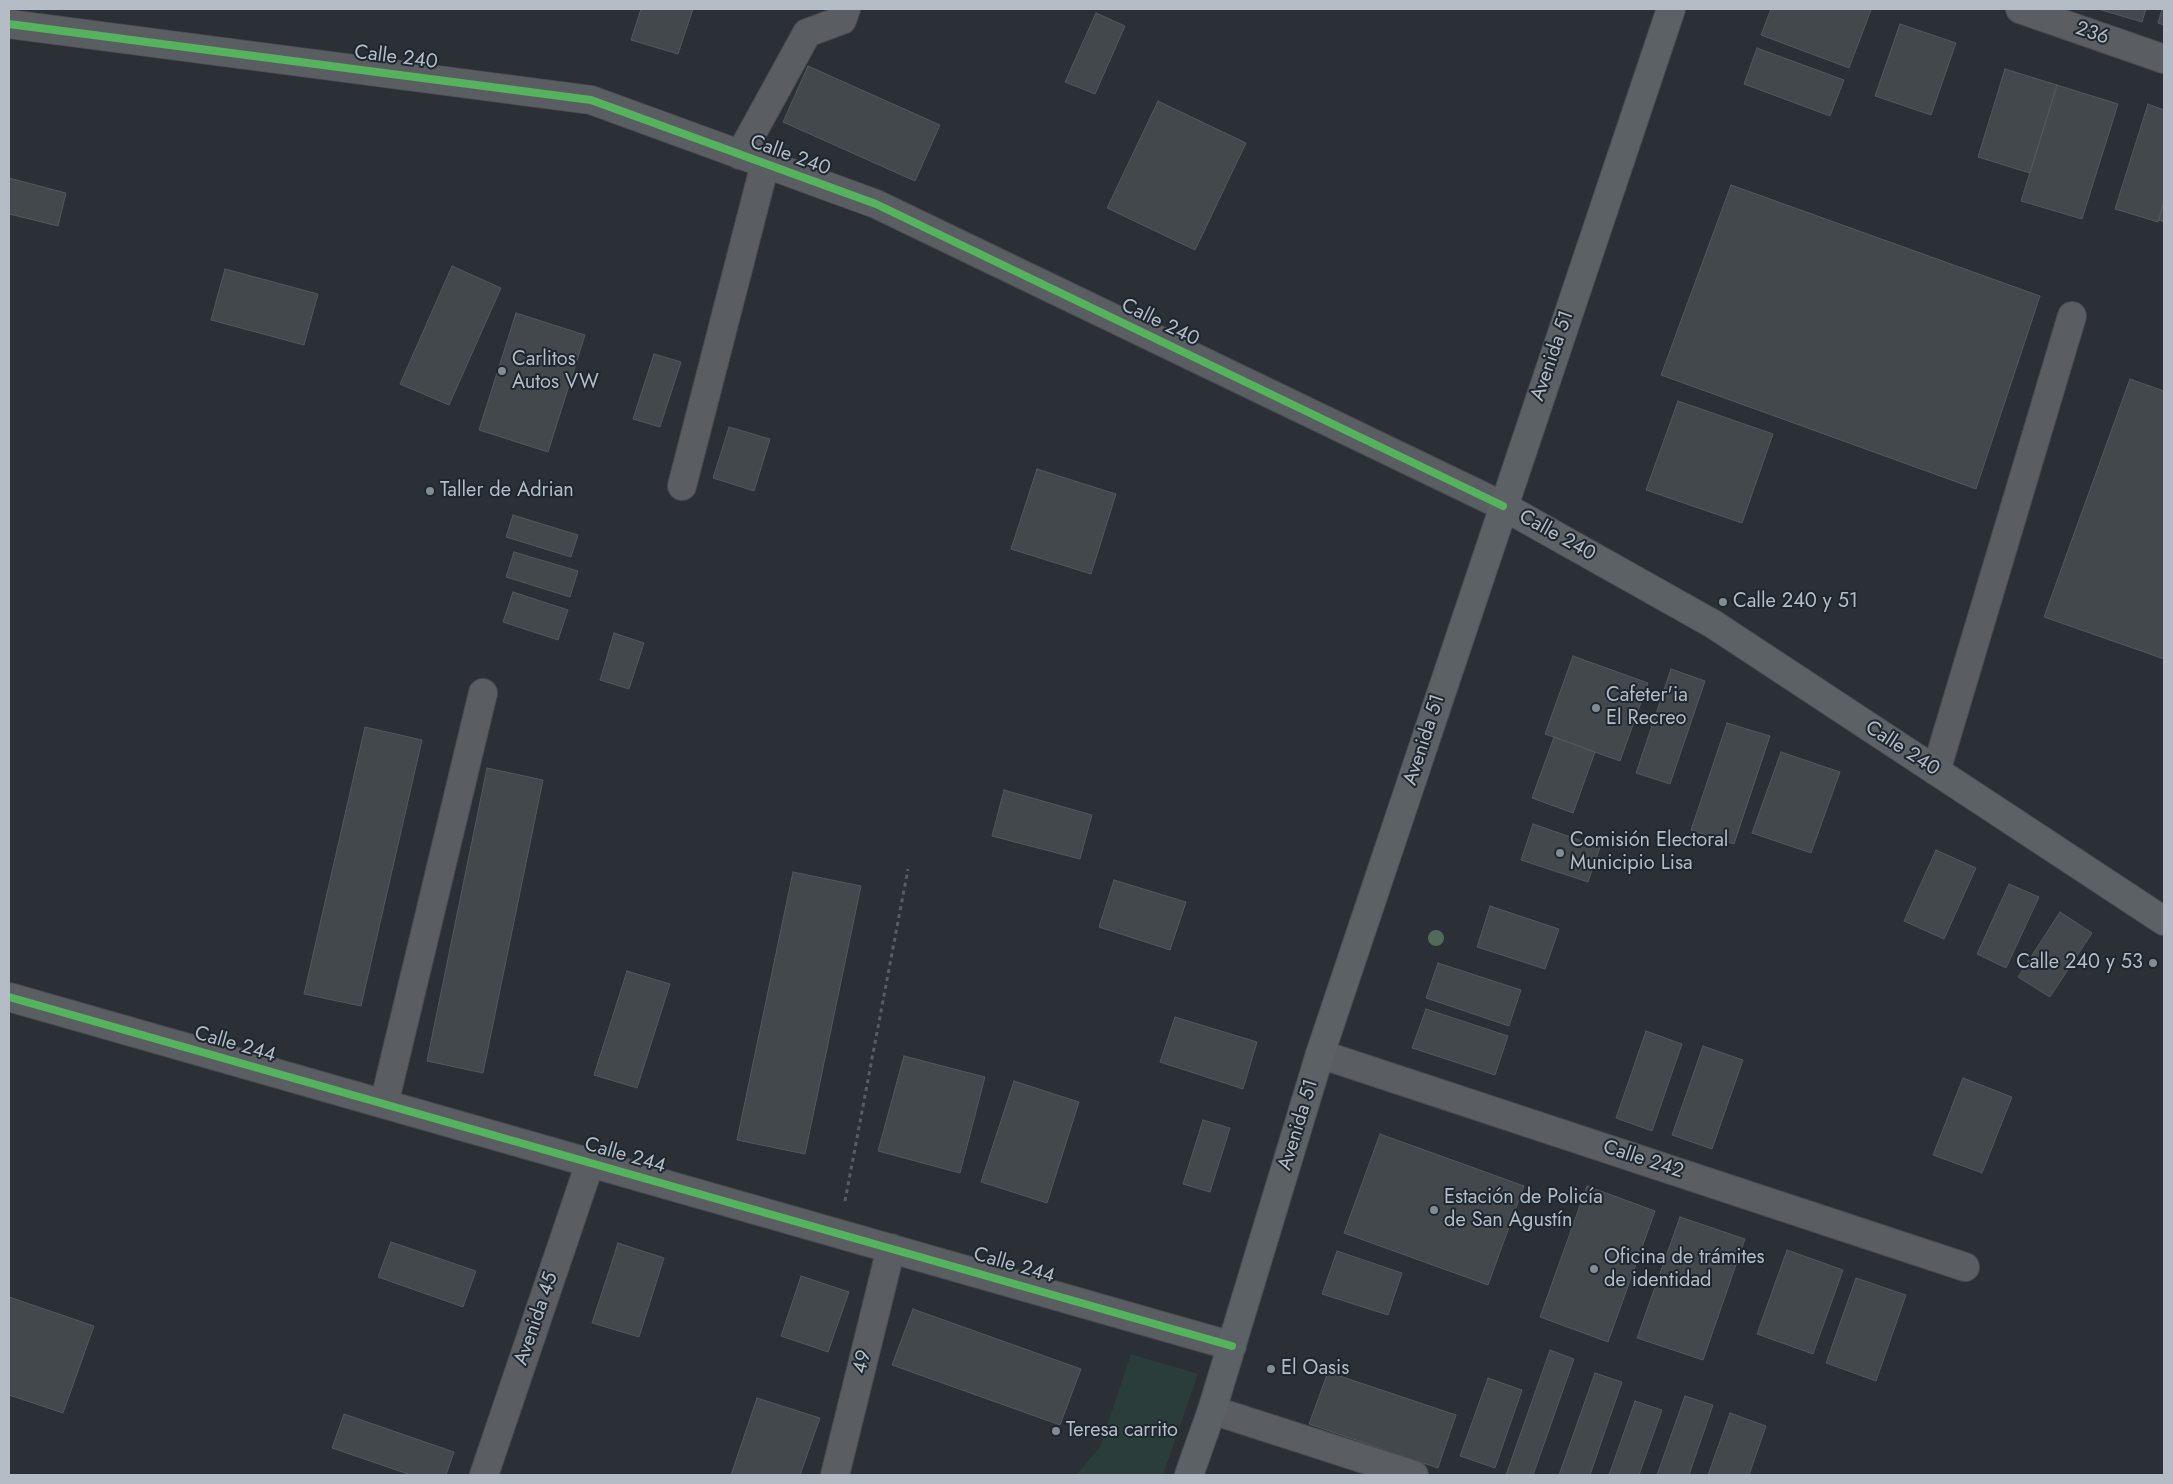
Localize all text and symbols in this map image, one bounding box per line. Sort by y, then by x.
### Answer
street label: 236 [2072,17,2112,51]
street label: Calle 240 [353,41,439,75]
street label: Calle 240 [746,130,834,182]
street label: Calle 240 [1117,294,1203,352]
street label: Avenida 51 [1526,308,1580,404]
place label: Carlitos Autos VW [512,348,599,395]
marker: Carlitos Autos VW [496,365,508,377]
place label: Taller de Adrian [440,479,574,503]
marker: Taller de Adrian [424,485,436,497]
street label: Calle 240 [1515,505,1599,567]
place label: Calle 240 y 51 [1733,590,1858,614]
marker: Calle 240 y 51 [1717,596,1729,608]
place label: Cafeter'ia El Recreo [1606,684,1688,731]
street label: Avenida 51 [1399,692,1451,788]
marker: Cafeter'ia El Recreo [1590,702,1602,714]
street label: Calle 240 [1860,716,1944,782]
place label: Comisión Electoral Municipio Lisa [1570,829,1728,876]
marker: Comisión Electoral Municipio Lisa [1554,847,1566,859]
place label: Calle 240 y 53 [2016,951,2143,975]
marker: Calle 240 y 53 [2147,957,2159,969]
street label: Calle 244 [192,1022,278,1068]
street label: Avenida 51 [1274,1077,1324,1173]
street label: Calle 244 [582,1133,668,1179]
street label: Calle 242 [1600,1136,1686,1184]
place label: Estación de Policía de San Agustín [1444,1186,1603,1233]
marker: Estación de Policía de San Agustín [1428,1204,1440,1216]
street label: Calle 244 [971,1243,1057,1289]
place label: Oficina de trámites de identidad [1604,1246,1765,1293]
marker: Oficina de trámites de identidad [1588,1263,1600,1275]
street label: Avenida 45 [510,1269,564,1369]
street label: 49 [849,1348,877,1376]
place label: El Oasis [1281,1357,1349,1381]
marker: El Oasis [1265,1363,1277,1375]
place label: Teresa carrito [1066,1419,1178,1443]
marker: Teresa carrito [1050,1425,1062,1437]

